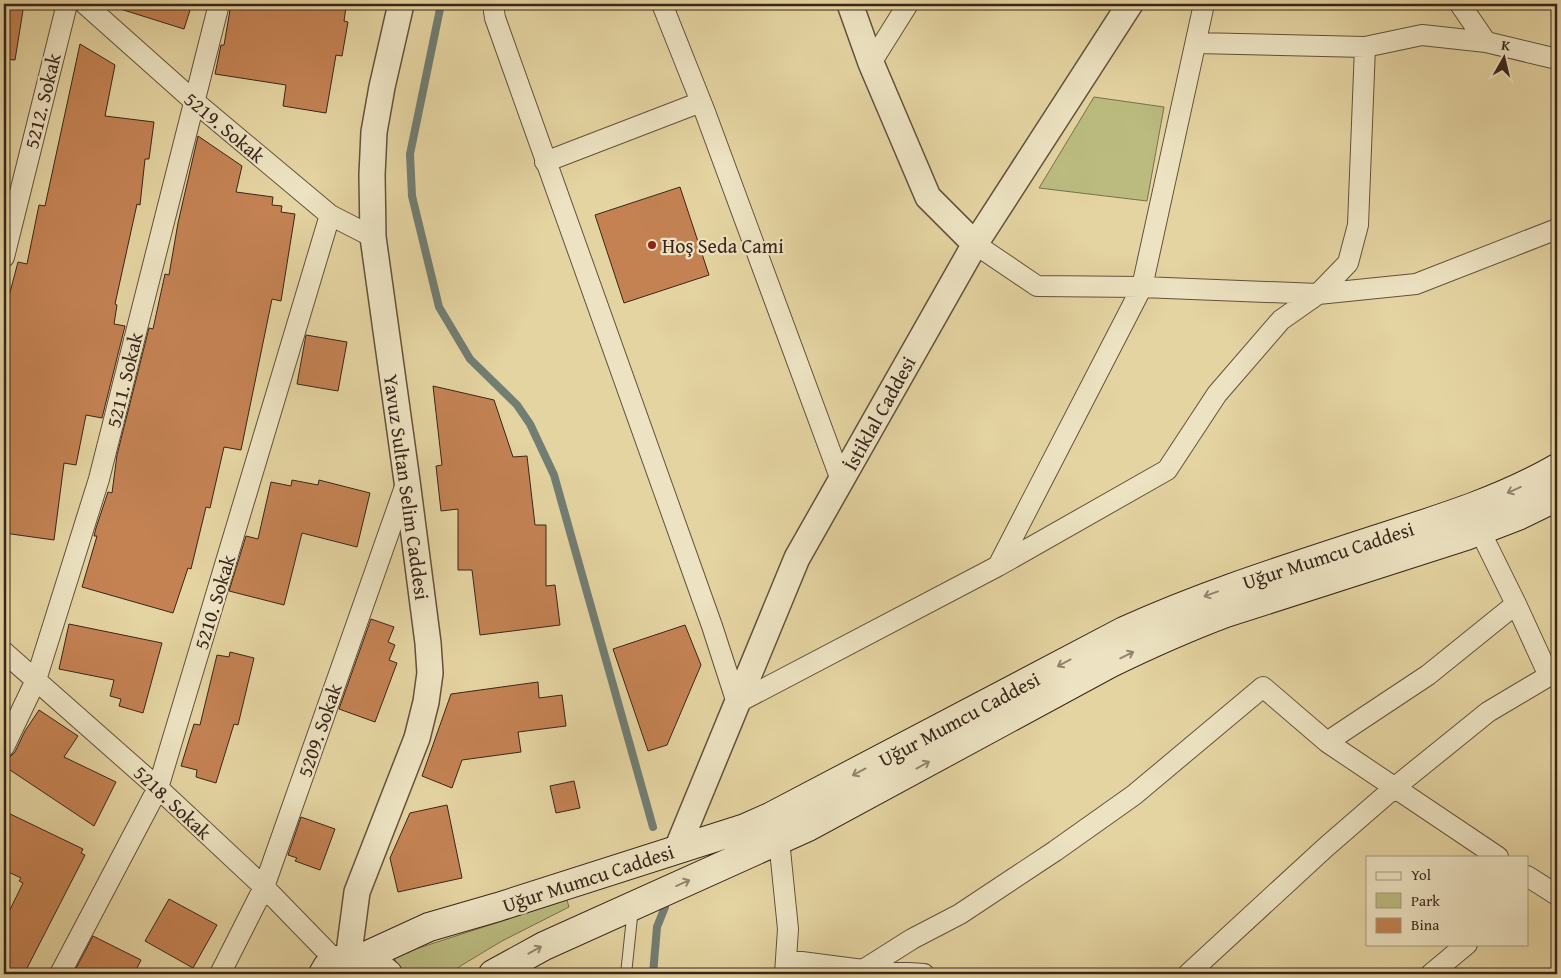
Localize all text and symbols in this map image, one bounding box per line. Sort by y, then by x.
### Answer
north arrow [1478,32,1528,82]
text: K [1500,35,1512,56]
street label: 5212. Sokak [16,49,68,152]
street label: 5219. Sokak [178,85,272,170]
place label: Hoş Seda Cami [662,231,784,260]
marker: Hoş Seda Cami [646,239,658,251]
street label: 5211. Sokak [98,328,150,431]
street label: İstiklal Caddesi [836,350,923,475]
street label: Yavuz Sultan Selim Caddesi [377,372,437,602]
one-way arrow [1507,485,1522,495]
street label: Uğur Mumcu Caddesi [1238,513,1418,596]
street label: 5210. Sokak [186,550,242,653]
one-way arrow [1204,590,1220,599]
one-way arrow [1120,649,1135,659]
one-way arrow [1057,658,1072,668]
street label: Uğur Mumcu Caddesi [873,664,1045,774]
street label: 5209. Sokak [289,678,349,781]
street label: 5218. Sokak [127,758,219,846]
one-way arrow [915,760,930,769]
one-way arrow [852,767,867,777]
street label: Uğur Mumcu Caddesi [498,836,678,919]
legend [1366,856,1528,946]
text: Yol [1411,864,1431,885]
one-way arrow [675,877,690,887]
text: Park [1411,890,1440,911]
text: Bina [1411,914,1439,935]
one-way arrow [527,945,542,955]

